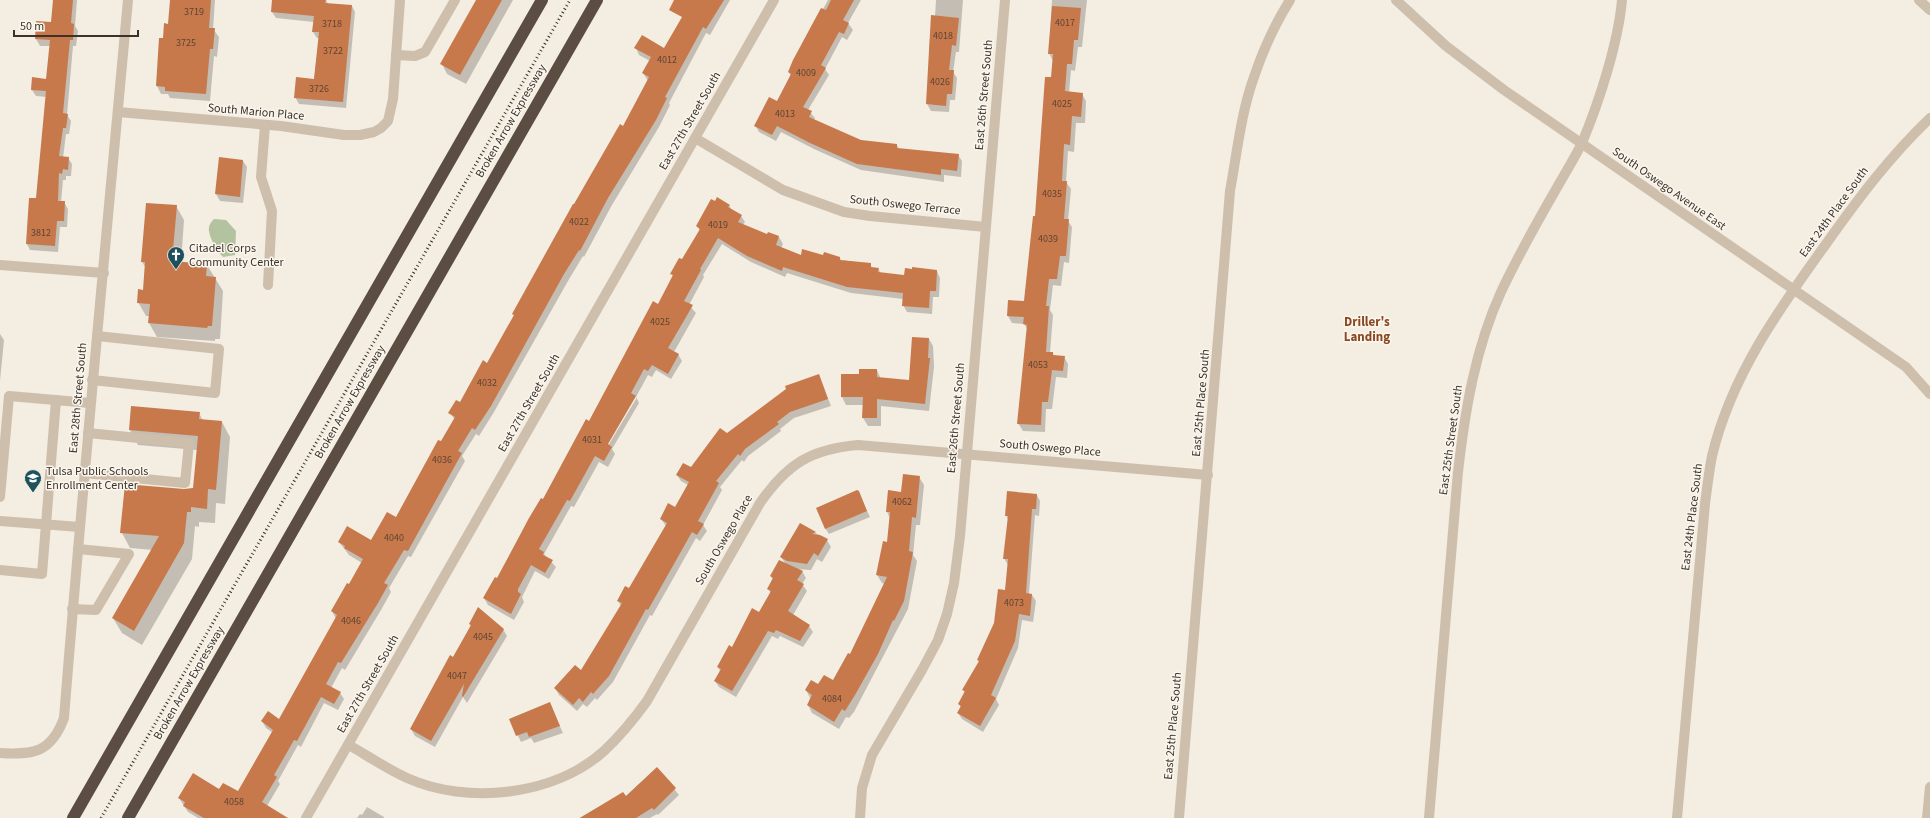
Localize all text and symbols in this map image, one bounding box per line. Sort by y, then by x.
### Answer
house number: 3719 [184,5,204,19]
scale bar [14,12,138,38]
house number: 4017 [1055,16,1075,30]
house number: 3718 [322,17,342,31]
text: 50 m [20,18,44,35]
house number: 4018 [933,29,953,43]
house number: 3725 [176,36,196,50]
street label: East 26th Street South [971,39,997,151]
house number: 3722 [323,44,343,58]
house number: 4012 [657,53,677,67]
street label: Broken Arrow Expressway [471,61,551,181]
house number: 4009 [796,66,816,80]
street label: East 27th Street South [655,69,725,173]
house number: 4026 [930,75,950,89]
house number: 3726 [309,82,329,96]
house number: 4025 [1052,97,1072,111]
street label: South Marion Place [207,99,305,125]
house number: 4013 [775,107,795,121]
street label: South Oswego Avenue East [1609,143,1729,235]
street label: East 24th Place South [1795,163,1873,261]
house number: 4035 [1042,187,1062,201]
street label: South Oswego Terrace [849,191,961,219]
house number: 4022 [569,215,589,229]
house number: 4019 [708,218,728,232]
house number: 3812 [31,226,51,240]
house number: 4039 [1038,232,1058,246]
place label: Citadel Corps Community Center [189,240,285,271]
church icon: Citadel Corps Community Center [166,245,186,270]
district label: Driller's Landing [1344,313,1390,346]
house number: 4025 [650,315,670,329]
street label: East 28th Street South [65,342,91,454]
street label: Broken Arrow Expressway [310,342,390,462]
street label: East 25th Place South [1188,348,1214,458]
street label: East 27th Street South [494,351,564,455]
house number: 4053 [1028,358,1048,372]
street label: East 26th Street South [943,362,969,474]
house number: 4032 [477,376,497,390]
street label: East 25th Street South [1435,384,1467,496]
house number: 4031 [582,433,602,447]
street label: South Oswego Place [999,435,1101,461]
house number: 4036 [432,453,452,467]
street label: East 24th Place South [1677,462,1707,572]
place label: Tulsa Public Schools Enrollment Center [46,463,148,494]
school or university icon: Tulsa Public Schools Enrollment Center [23,468,43,493]
street label: South Oswego Place [691,492,757,588]
house number: 4062 [892,495,912,509]
house number: 4040 [384,531,404,545]
house number: 4073 [1004,596,1024,610]
house number: 4046 [341,614,361,628]
street label: Broken Arrow Expressway [149,623,229,743]
house number: 4045 [473,630,493,644]
street label: East 27th Street South [333,632,403,736]
house number: 4047 [447,669,467,683]
street label: East 25th Place South [1160,671,1186,781]
house number: 4084 [822,692,842,706]
house number: 4058 [224,795,244,809]

